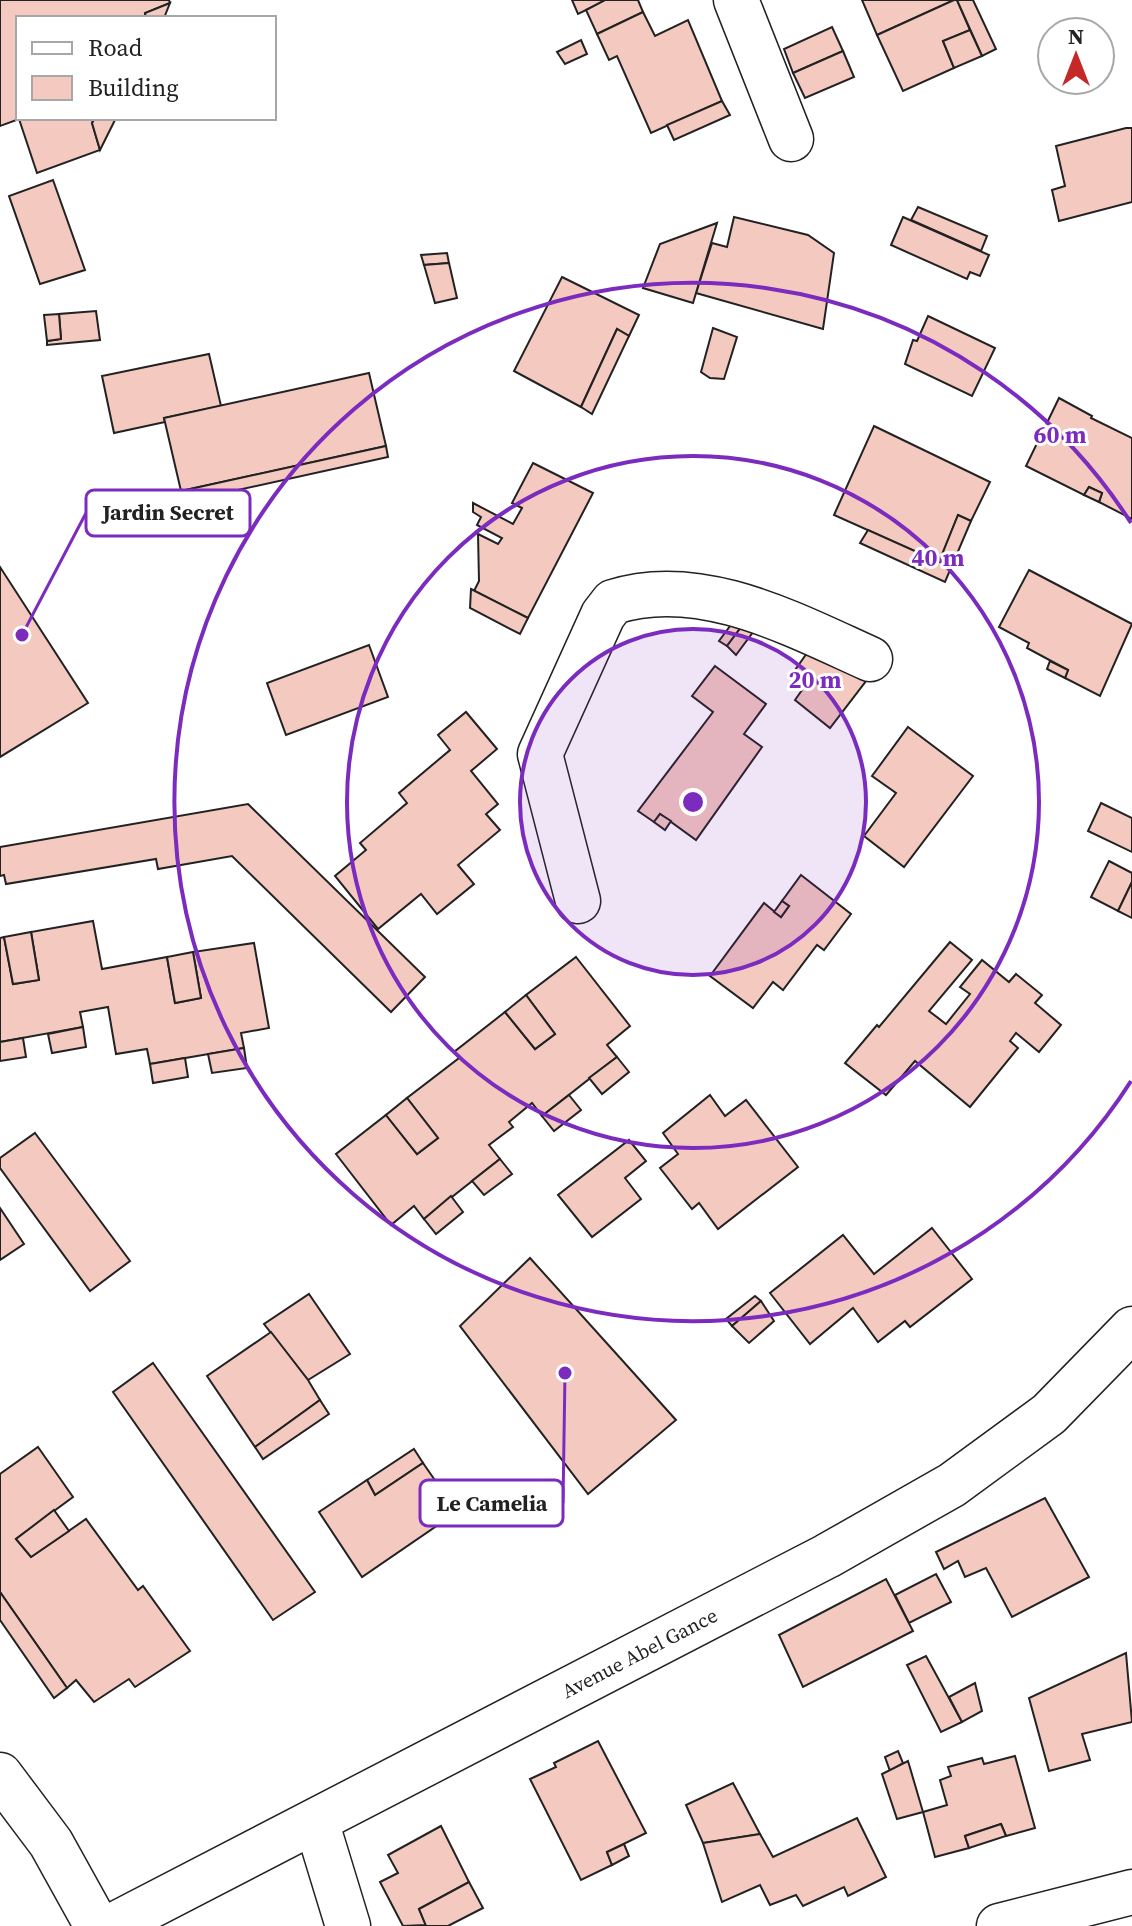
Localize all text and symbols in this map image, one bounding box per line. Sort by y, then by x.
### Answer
legend [16,16,276,120]
north arrow [1036,16,1116,96]
text: N [1068,21,1084,51]
text: Road [88,31,143,64]
text: Building [88,71,179,104]
text: 60 m [1034,418,1087,451]
callout: Jardin Secret [86,490,250,536]
text: Jardin Secret [100,497,235,527]
text: 40 m [912,541,965,574]
text: 20 m [789,663,842,696]
centre of rings [679,788,707,816]
callout: Le Camelia [420,1480,563,1526]
text: Le Camelia [436,1488,548,1518]
street label: Avenue Abel Gance [557,1601,722,1705]

